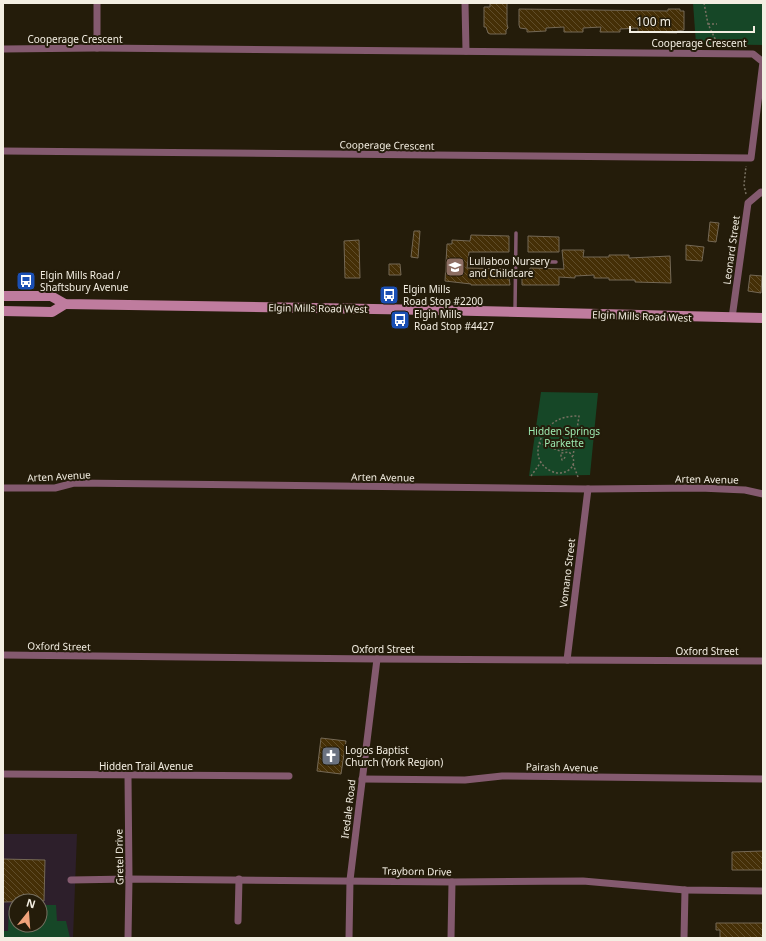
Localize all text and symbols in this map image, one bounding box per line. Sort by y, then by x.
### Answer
scale bar [630,8,754,34]
text: 100 m [636,13,671,30]
street label: Cooperage Crescent [27,32,123,46]
street label: Cooperage Crescent [651,36,747,50]
street label: Cooperage Crescent [339,137,435,153]
street label: Leonard Street [719,214,743,285]
place label: Lullaboo Nursery and Childcare [469,254,551,280]
school or university icon: Lullaboo Nursery and Childcare [444,256,466,278]
place label: Elgin Mills Road / Shaftsbury Avenue [40,268,129,294]
bus stop icon: Elgin Mills Road / Shaftsbury Avenue [15,270,37,292]
place label: Elgin Mills Road Stop #2200 [403,282,483,308]
bus stop icon: Elgin Mills Road Stop #2200 [378,284,400,306]
street label: Elgin Mills Road West [268,300,368,316]
place label: Elgin Mills Road Stop #4427 [414,307,494,333]
street label: Elgin Mills Road West [592,307,692,325]
bus stop icon: Elgin Mills Road Stop #4427 [389,309,411,331]
park label: Hidden Springs Parkette [528,424,600,450]
street label: Arten Avenue [27,467,92,485]
street label: Arten Avenue [351,469,415,485]
street label: Arten Avenue [675,471,739,487]
street label: Vomano Street [556,537,578,608]
street label: Oxford Street [27,638,91,654]
street label: Oxford Street [351,642,415,656]
street label: Oxford Street [675,644,739,658]
place label: Logos Baptist Church (York Region) [345,743,443,769]
church icon: Logos Baptist Church (York Region) [320,745,342,767]
street label: Hidden Trail Avenue [99,759,193,773]
street label: Pairash Avenue [526,759,599,775]
street label: Iredale Road [337,779,359,839]
street label: Gretel Drive [112,829,126,885]
street label: Trayborn Drive [382,863,452,879]
north arrow [8,893,48,933]
text: N [25,894,38,911]

